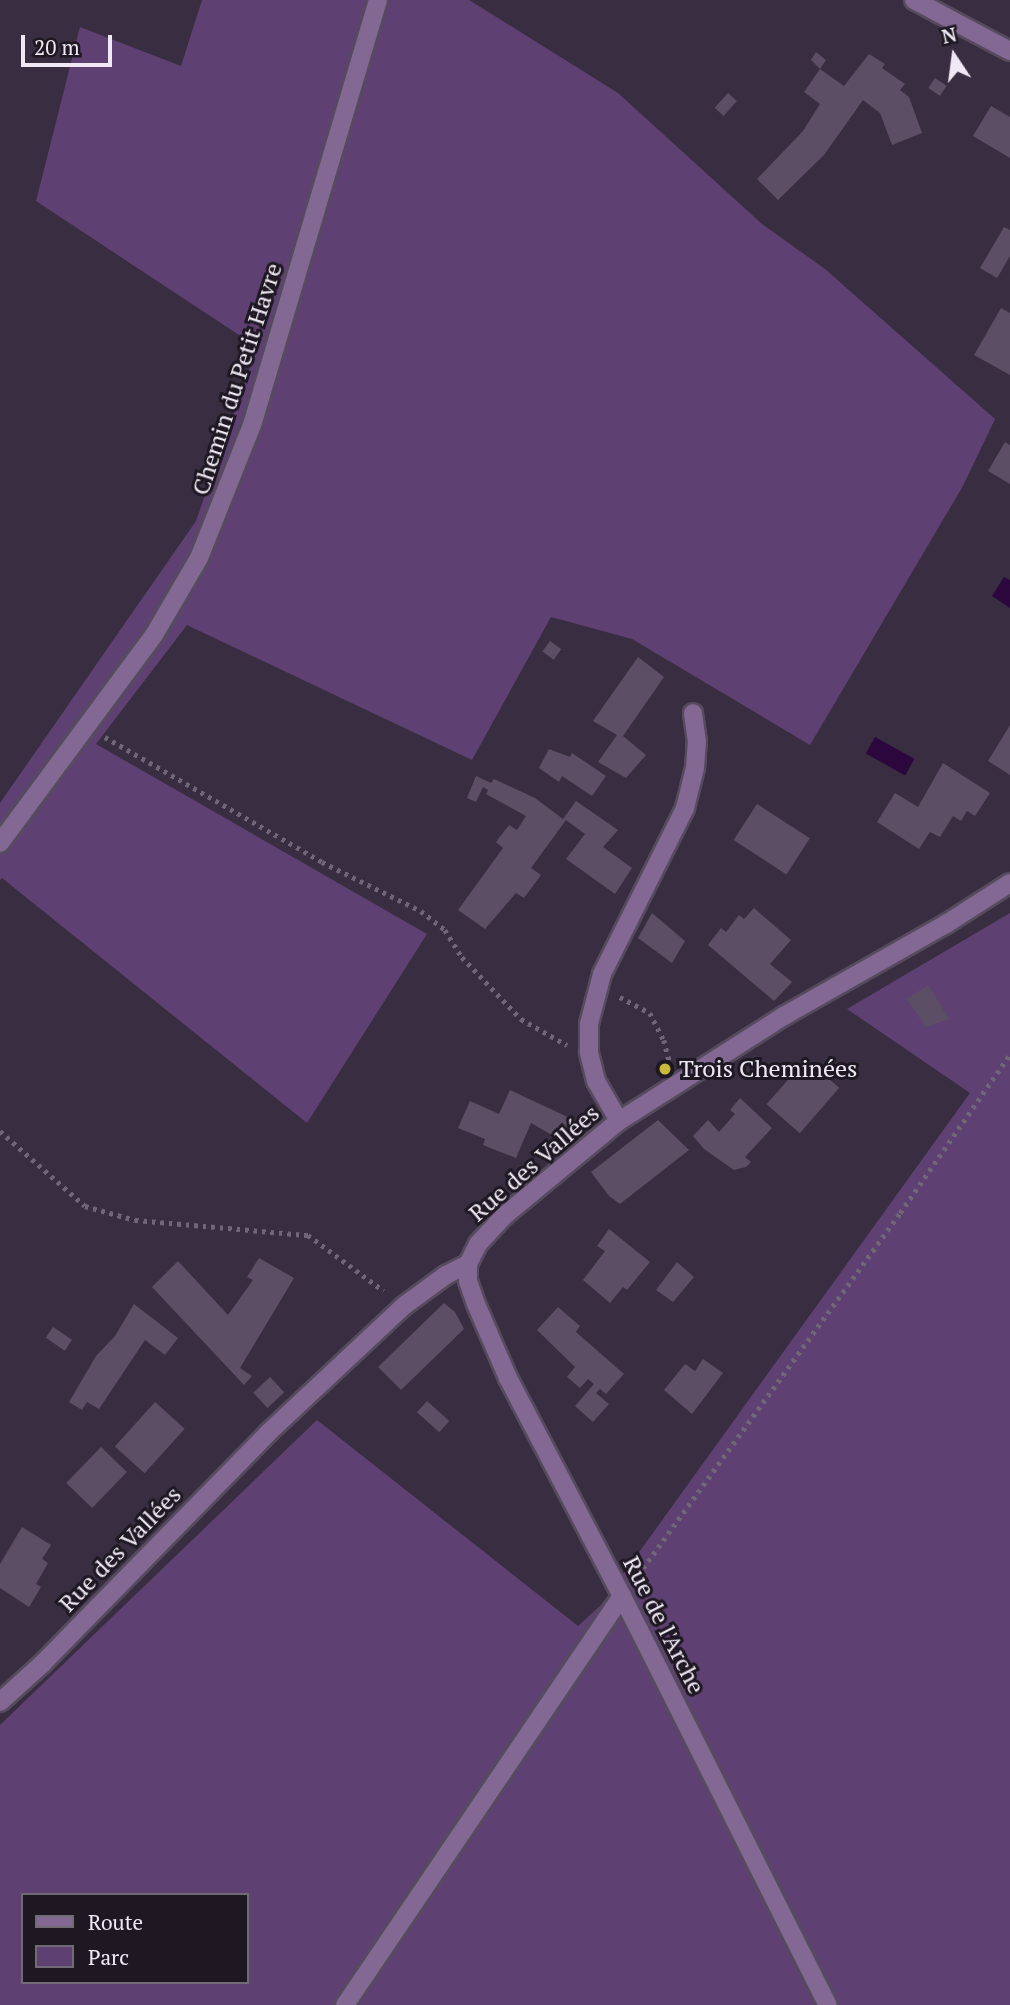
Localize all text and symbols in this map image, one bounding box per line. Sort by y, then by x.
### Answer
scale bar [24,21,116,65]
north arrow [919,21,989,91]
text: N [939,21,959,49]
text: 20 m [34,33,80,61]
street label: Chemin du Petit Havre [186,259,288,499]
place label: Trois Cheminées [679,1055,857,1083]
marker: Trois Cheminées [657,1061,673,1077]
street label: Rue des Vallées [463,1098,605,1228]
street label: Rue des Vallées [53,1480,187,1618]
street label: Rue de l'Arche [617,1551,711,1699]
legend [21,1893,248,1984]
text: Route [88,1908,143,1936]
text: Parc [88,1943,129,1971]

